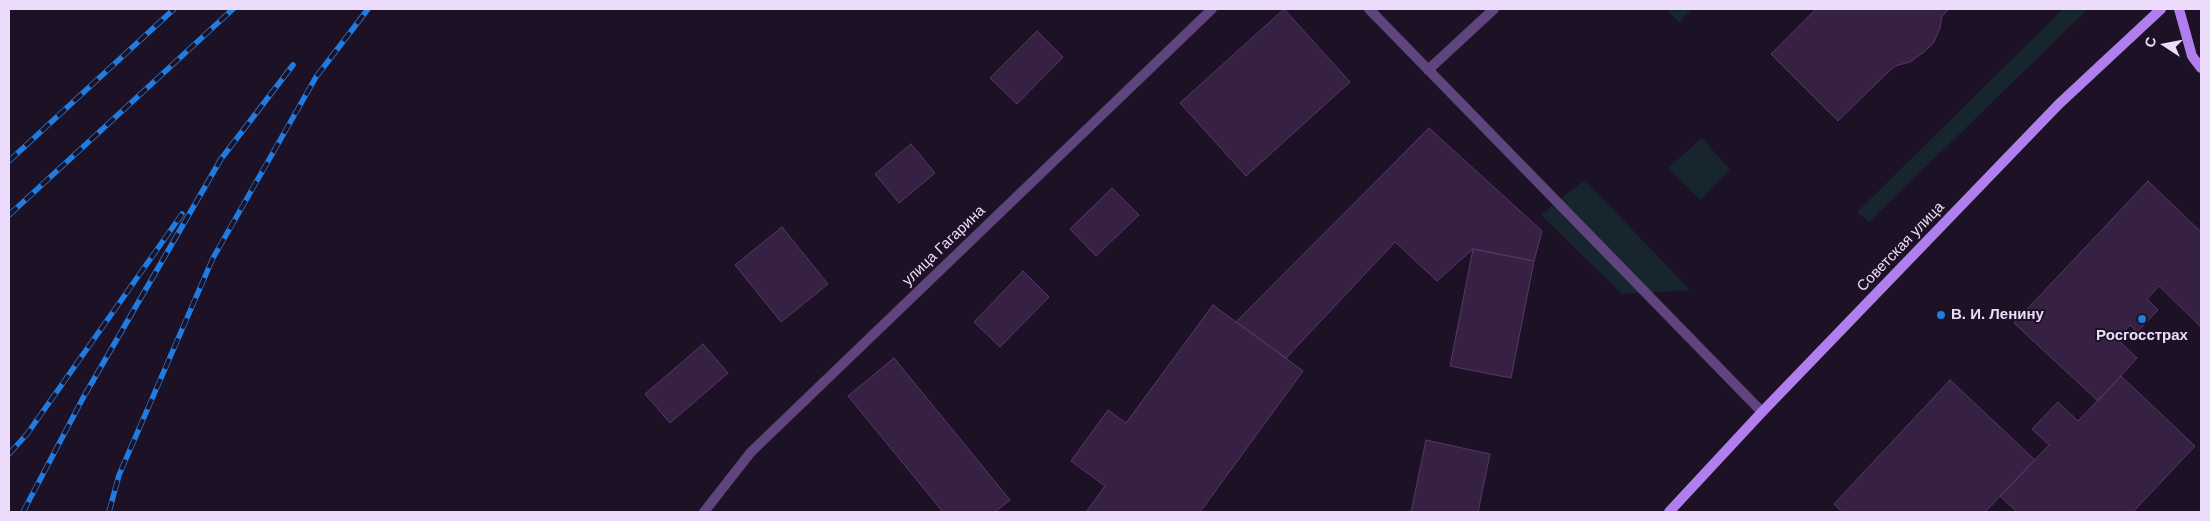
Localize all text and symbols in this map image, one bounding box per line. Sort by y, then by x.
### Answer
north arrow [2140,20,2190,70]
text: С [2141,36,2159,49]
street label: Советская улица [1854,198,1948,296]
street label: улица Гагарина [899,202,989,290]
place label: В. И. Ленину [1951,306,2044,324]
marker: В. И. Ленину [1935,309,1947,321]
marker: Росгосстрах [2136,313,2148,325]
place label: Росгосстрах [2096,327,2188,345]

